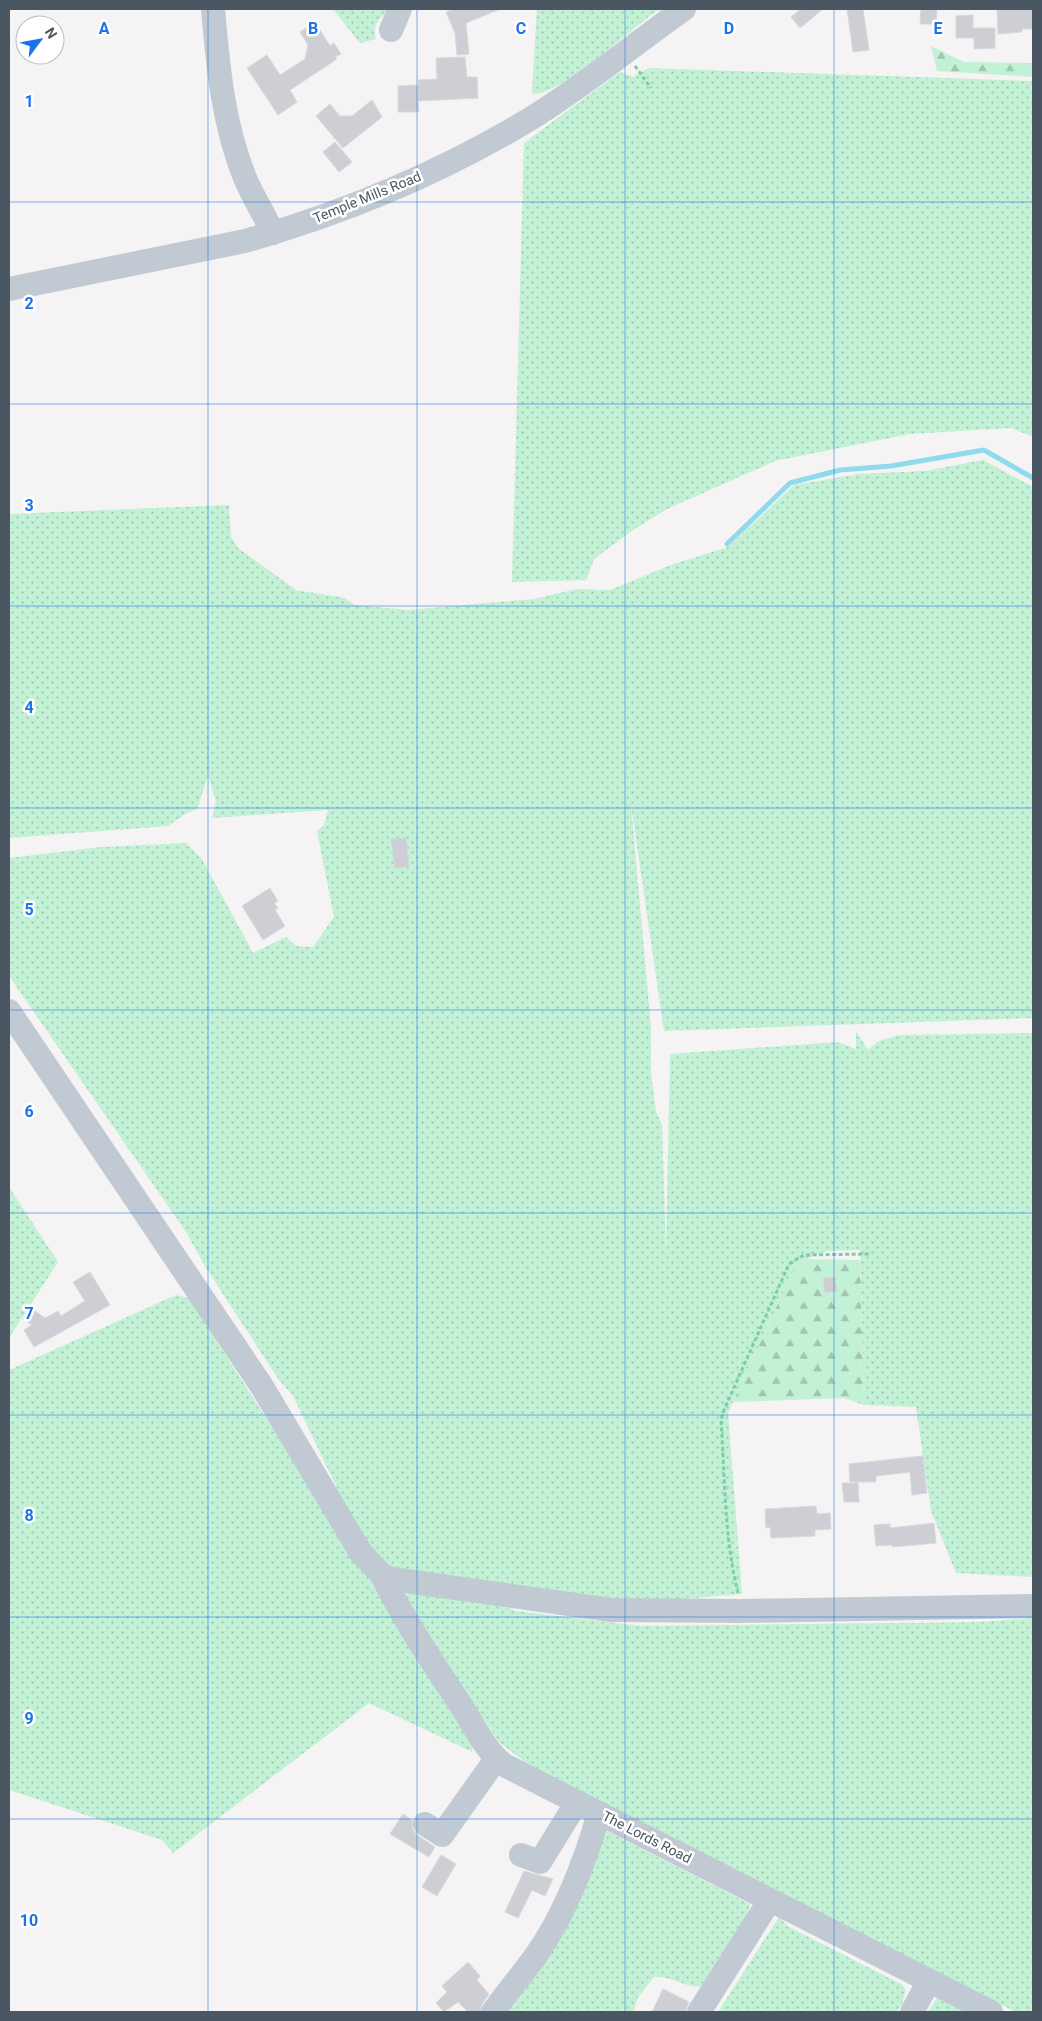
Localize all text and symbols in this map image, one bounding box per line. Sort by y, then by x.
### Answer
north arrow [15,15,65,65]
text: A [99,19,110,38]
text: B [308,19,318,38]
text: C [516,19,526,38]
text: D [724,19,734,38]
text: E [934,19,943,38]
text: N [42,25,60,42]
text: 1 [24,92,34,111]
street label: Temple Mills Road [311,168,423,226]
text: 2 [24,294,34,313]
text: 3 [24,496,34,515]
text: 4 [24,698,34,717]
text: 5 [24,900,34,919]
text: 6 [24,1102,34,1121]
text: 7 [24,1304,34,1323]
text: 8 [24,1506,34,1525]
text: 9 [24,1709,34,1728]
street label: The Lords Road [600,1808,694,1866]
text: 10 [20,1911,38,1930]

